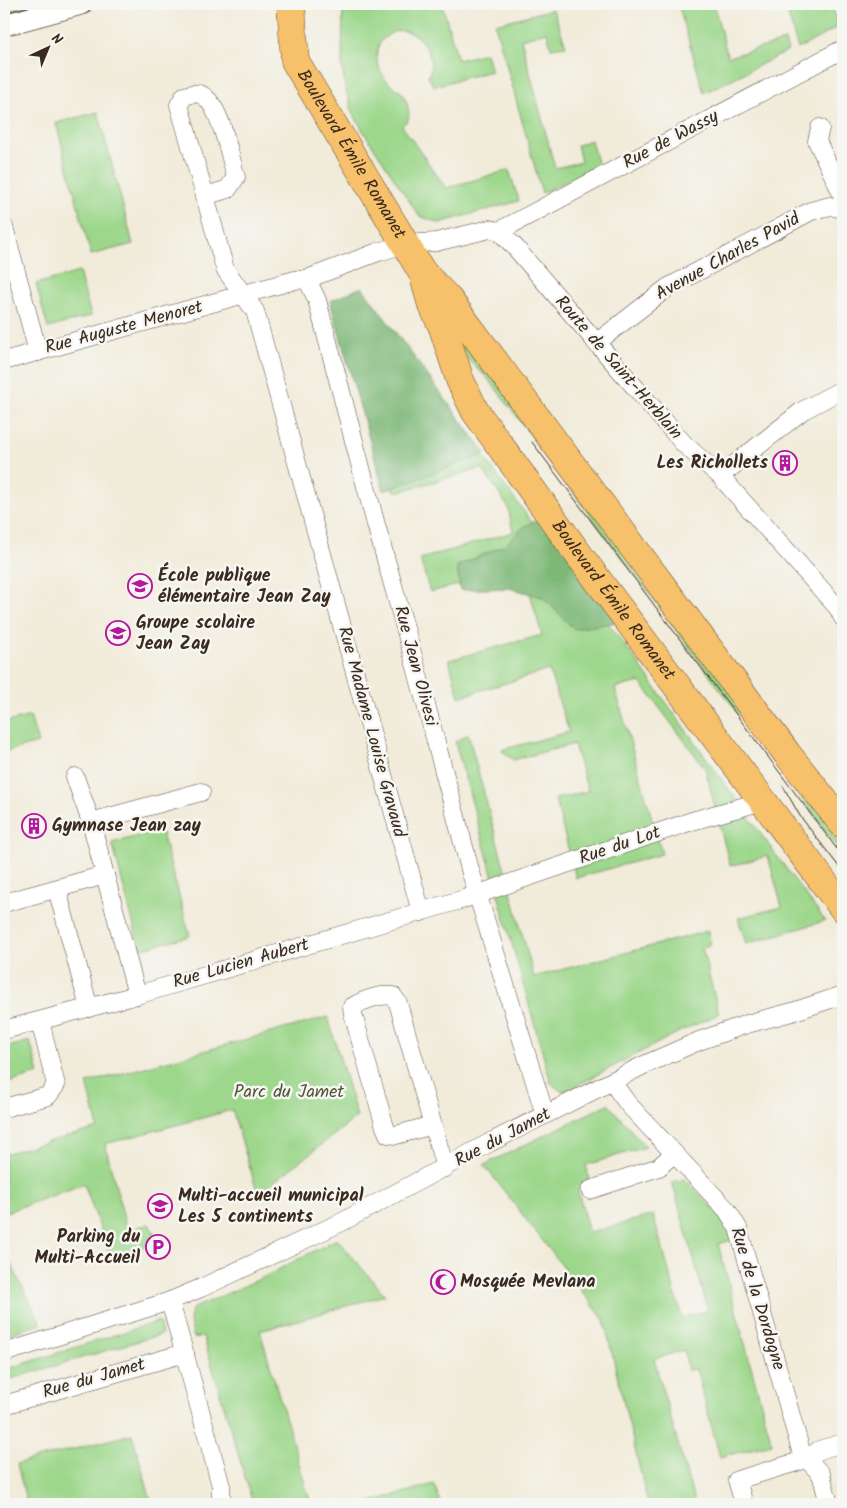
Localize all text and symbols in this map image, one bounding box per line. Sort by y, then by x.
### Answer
north arrow [22,22,72,72]
text: N [46,28,67,50]
street label: Boulevard Émile Romanet [289,64,414,246]
street label: Rue de Wassy [618,102,725,177]
street label: Avenue Charles Pavid [650,205,807,309]
street label: Route de Saint-Herblain [547,289,689,447]
street label: Rue Auguste Menoret [42,293,207,363]
place label: Les Richollets [657,449,769,478]
building icon: Les Richollets [772,450,798,476]
street label: Boulevard Émile Romanet [544,514,683,688]
place label: École publique élémentaire Jean Zay [158,562,331,612]
school or university icon: École publique élémentaire Jean Zay [127,573,153,599]
street label: Rue Jean Olivesi [385,603,445,730]
place label: Groupe scolaire Jean Zay [136,609,255,659]
school or university icon: Groupe scolaire Jean Zay [105,620,131,646]
street label: Rue Madame Louise Gravaud [329,623,413,842]
place label: Gymnase Jean zay [52,812,202,841]
building icon: Gymnase Jean zay [21,813,47,839]
street label: Rue du Lot [575,818,666,873]
street label: Rue Lucien Aubert [170,930,313,997]
park label: Parc du Jamet [234,1078,345,1107]
street label: Rue du Jamet [450,1100,557,1176]
place label: Multi-accueil municipal Les 5 continents [178,1182,364,1232]
school or university icon: Multi-accueil municipal Les 5 continents [147,1193,173,1219]
place label: Parking du Multi-Accueil [35,1223,140,1273]
street label: Rue de la Dordogne [722,1224,792,1374]
parking icon: Parking du Multi-Accueil [145,1234,171,1260]
place label: Mosquée Mevlana [460,1268,595,1297]
mosque icon: Mosquée Mevlana [430,1269,456,1295]
street label: Rue du Jamet [39,1350,150,1407]

